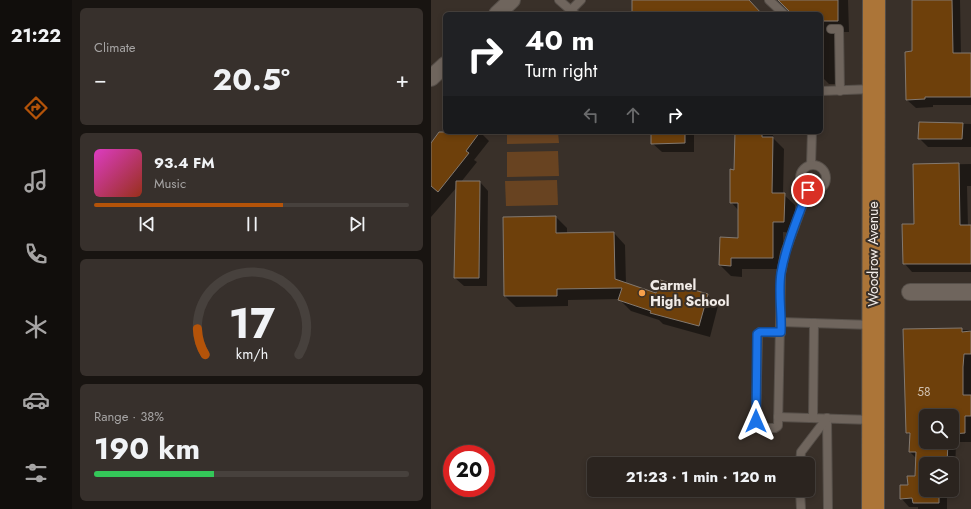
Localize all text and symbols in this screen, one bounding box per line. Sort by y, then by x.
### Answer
text: 40 m [525,20,594,61]
text: 21:22 [11,23,61,49]
icon: right [459,28,511,80]
text: Climate [94,38,135,57]
text: 20.5° [212,58,290,101]
text: Turn right [525,58,597,84]
text: − [94,63,107,95]
text: + [395,63,409,95]
icon: directions [22,94,50,122]
icon: left [580,104,602,126]
icon: ahead [622,104,644,126]
icon: right [664,104,686,126]
text: 93.4 FM [154,152,215,174]
icon: music [22,167,50,195]
pin [791,173,825,207]
text: Music [154,174,186,193]
icon: arrive [797,179,819,201]
street label: Woodrow Avenue [863,201,883,307]
icon: previous [136,213,158,235]
icon: pause [241,213,263,235]
icon: next [346,213,368,235]
icon: phone [22,240,50,268]
place label: Carmel High School [650,275,730,311]
marker: Carmel High School [637,288,647,298]
text: 17 [228,293,275,354]
icon: climate [22,313,50,341]
text: km/h [235,344,268,364]
house number: 58 [917,383,931,401]
icon: car [22,386,50,414]
position arrow [735,400,777,442]
text: Range · 38% [94,407,164,426]
map controls [919,409,959,497]
button: search [919,409,959,449]
text: 190 km [94,427,200,470]
speed limit sign: 20 [443,445,495,497]
button: layers [919,457,959,497]
icon: filters [22,459,50,487]
text: 21:23 · 1 min · 120 m [626,466,776,488]

